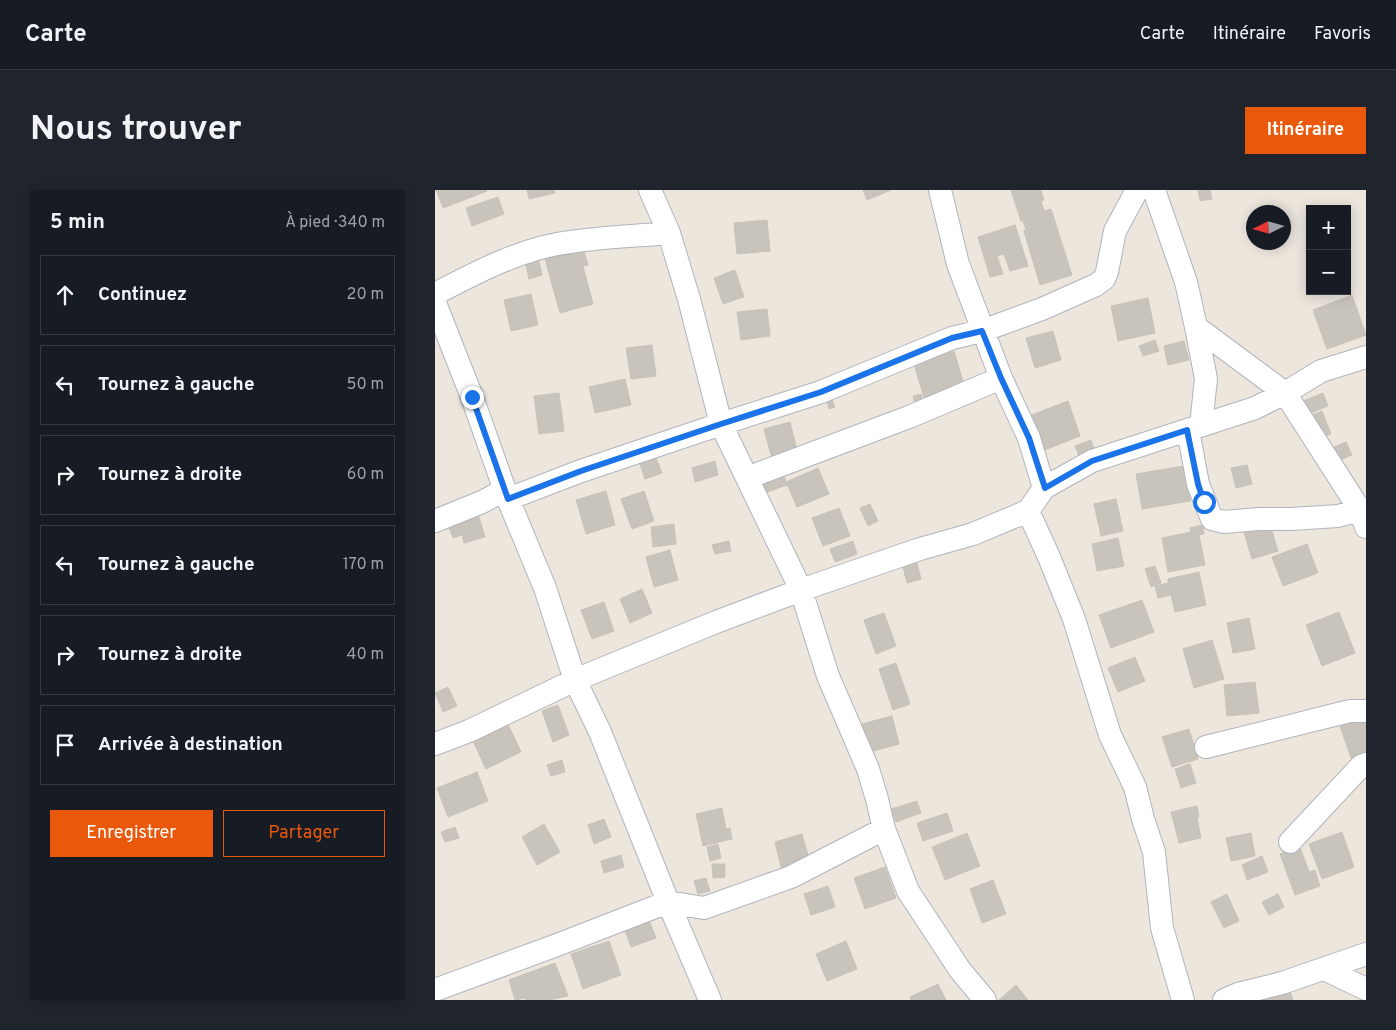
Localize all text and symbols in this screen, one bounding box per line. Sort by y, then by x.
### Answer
text: Carte [25,20,87,50]
text: Carte [1140,23,1185,46]
text: Itinéraire [1213,23,1286,46]
text: Favoris [1314,23,1371,46]
button: Itinéraire [1245,107,1366,154]
text: Nous trouver [30,108,242,152]
north arrow [1246,205,1291,250]
map controls [1306,205,1351,295]
button: + [1306,205,1351,250]
text: 5 min [50,209,105,236]
text: À pied · 340 m [285,213,385,233]
button: − [1306,250,1351,295]
icon: ahead [51,281,79,309]
text: Continuez [98,283,187,307]
text: 20 m [347,285,384,305]
icon: left [51,371,79,399]
text: Tournez à gauche [98,373,255,397]
text: 50 m [347,375,384,395]
route end [461,386,484,409]
icon: right [51,461,79,489]
text: Tournez à droite [98,463,242,487]
text: 60 m [347,465,384,485]
route start [1193,491,1216,514]
icon: left [51,551,79,579]
text: Tournez à gauche [98,553,255,577]
text: 170 m [343,555,384,575]
icon: right [51,641,79,669]
text: Tournez à droite [98,643,242,667]
text: 40 m [346,645,384,665]
icon: arrive [51,731,79,759]
text: Arrivée à destination [98,733,283,757]
button: Enregistrer [50,810,213,857]
button: Partager [223,810,385,857]

